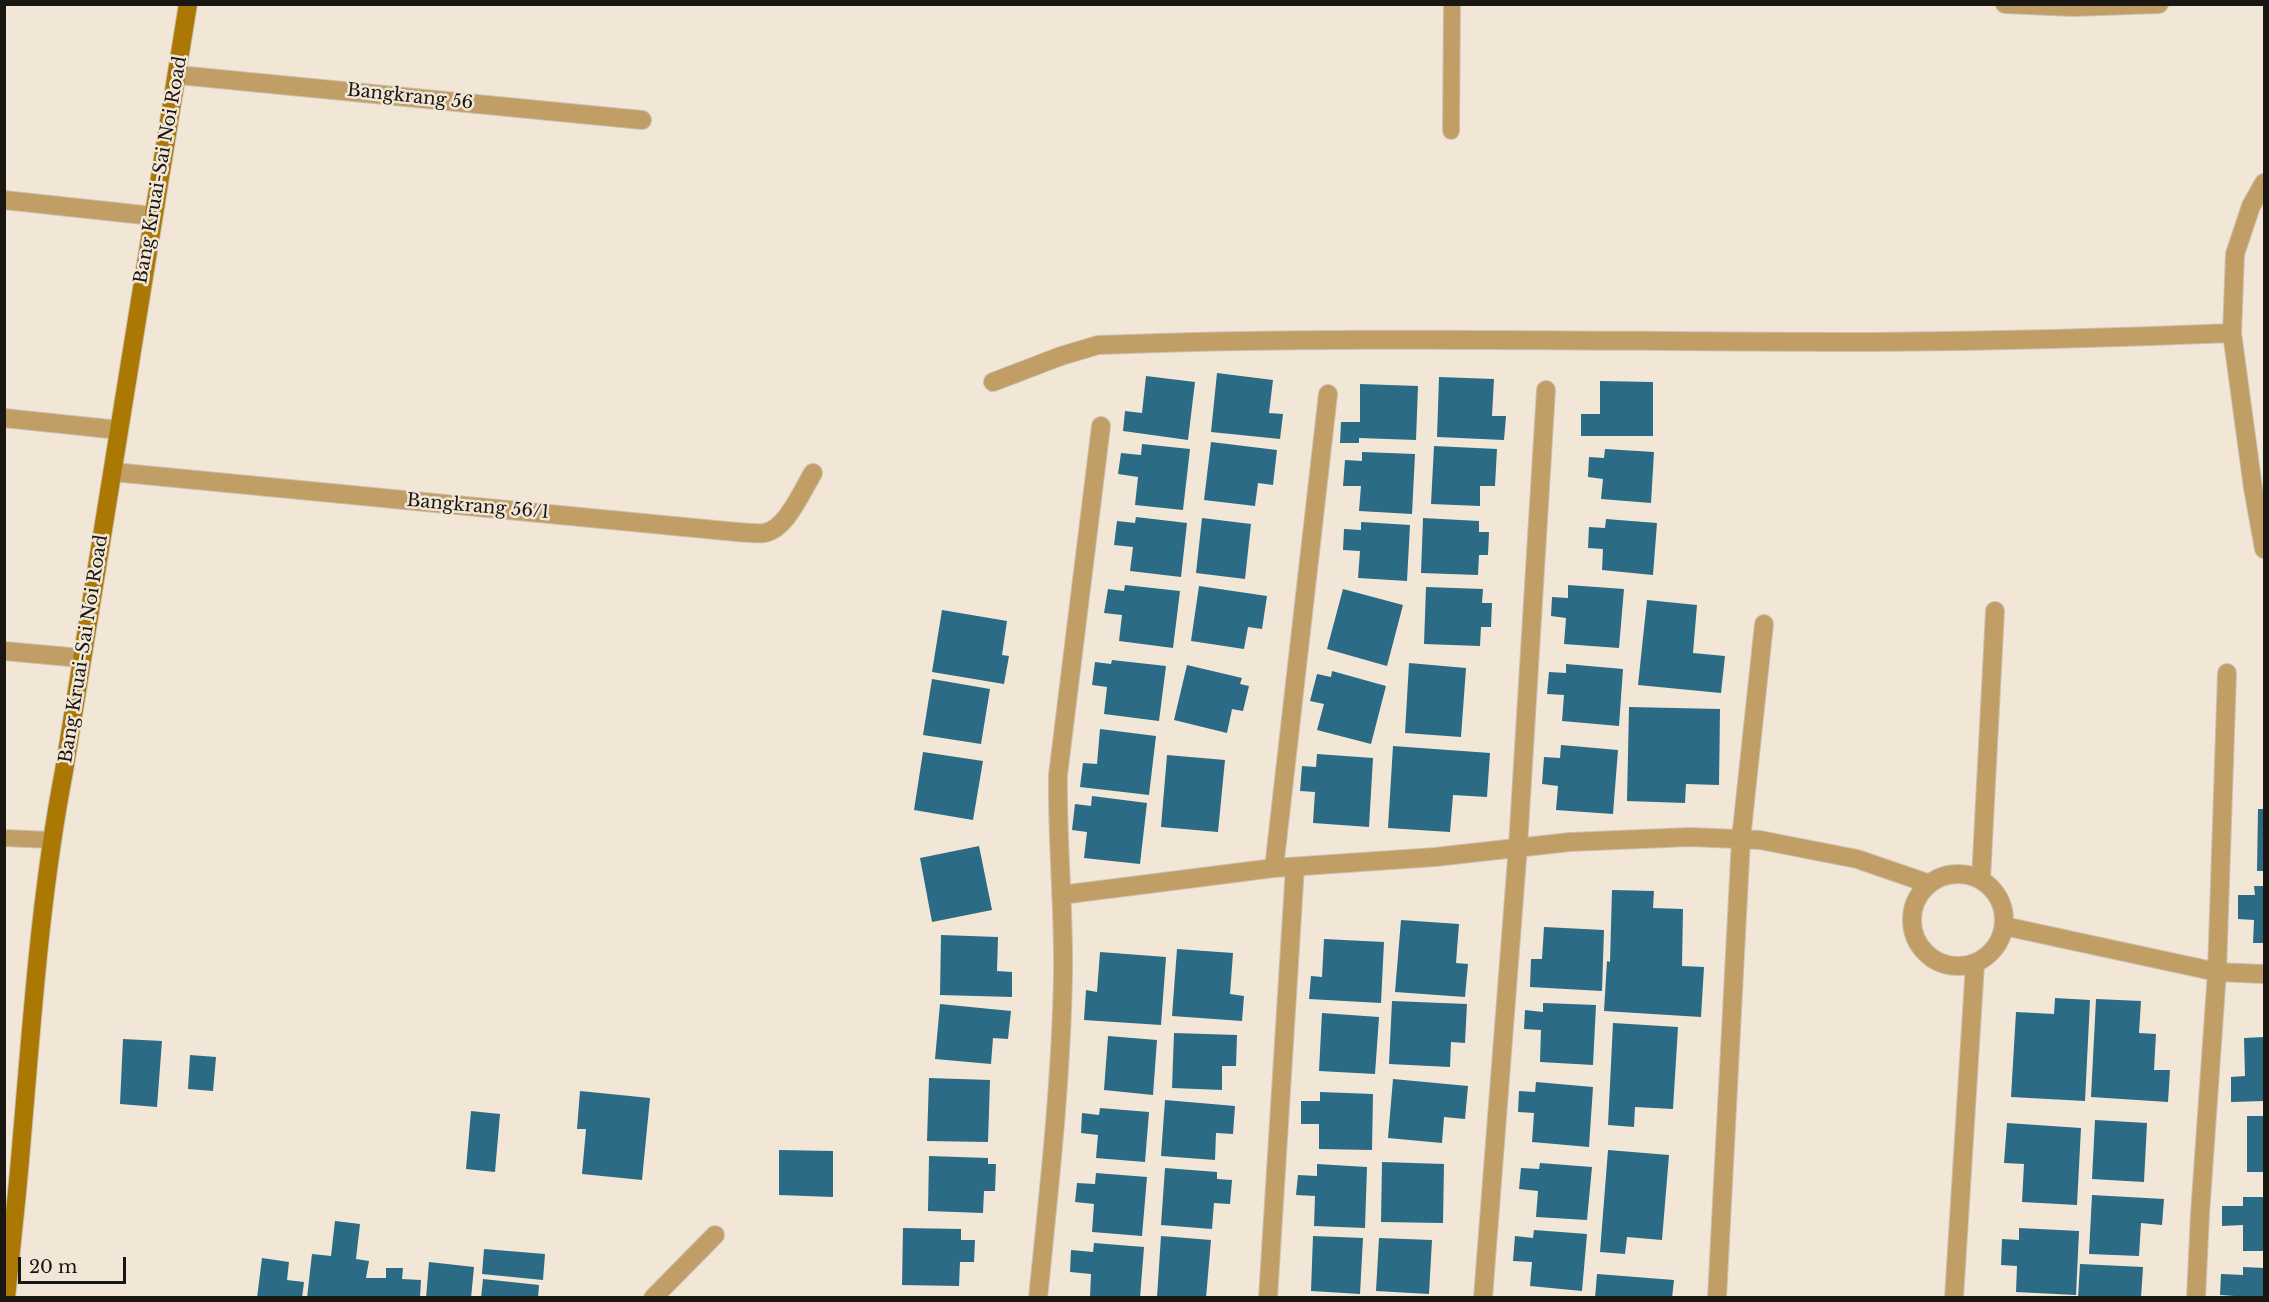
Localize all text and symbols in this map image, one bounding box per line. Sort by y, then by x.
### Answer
street label: Bang Kruai-Sai Noi Road [130,54,192,286]
street label: Bangkrang 56 [346,80,474,114]
street label: Bangkrang 56/1 [406,490,550,524]
street label: Bang Kruai-Sai Noi Road [55,533,113,765]
scale bar [21,1245,129,1283]
text: 20 m [29,1256,77,1278]

